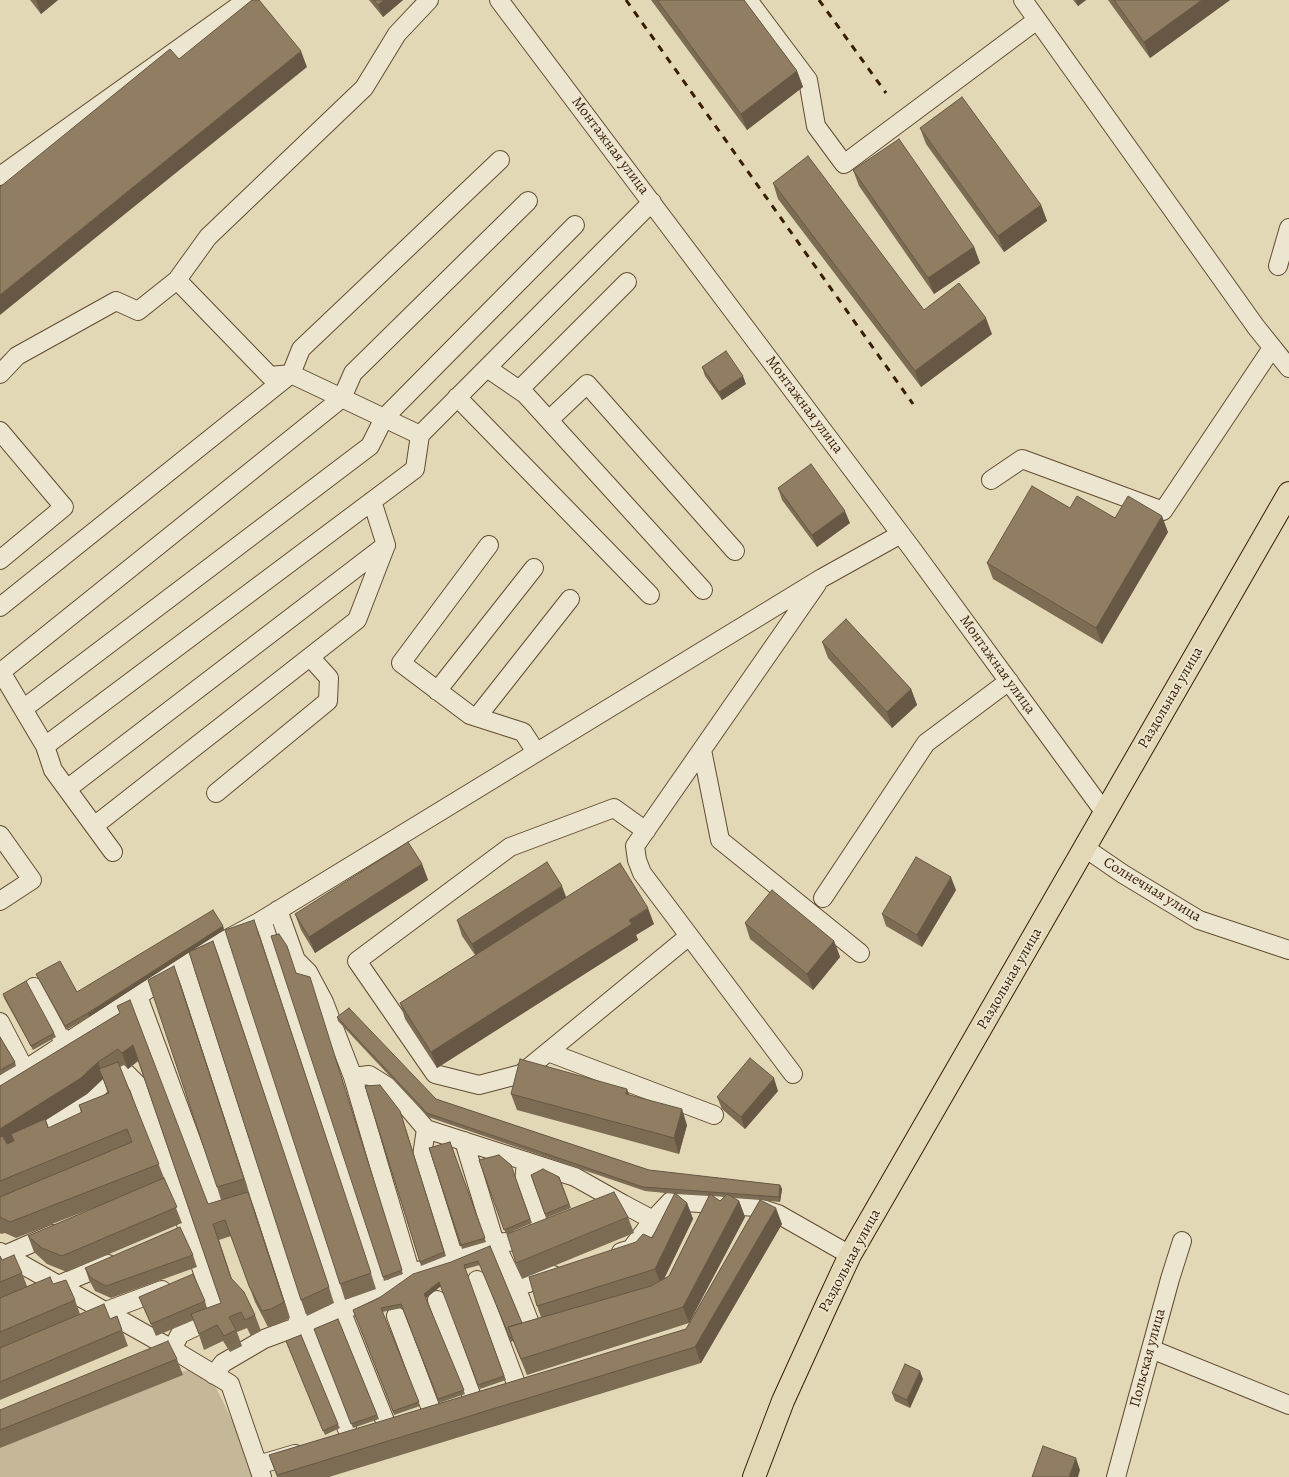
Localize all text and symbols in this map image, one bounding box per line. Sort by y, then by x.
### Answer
street label: Монтажная улица [567,94,653,198]
street label: Монтажная улица [761,353,847,457]
street label: Монтажная улица [955,612,1039,718]
street label: Раздольная улица [1135,644,1207,752]
street label: Солнечная улица [1100,854,1204,926]
street label: Раздольная улица [974,925,1046,1033]
street label: Раздольная улица [815,1206,885,1316]
street label: Польская улица [1126,1307,1170,1409]

